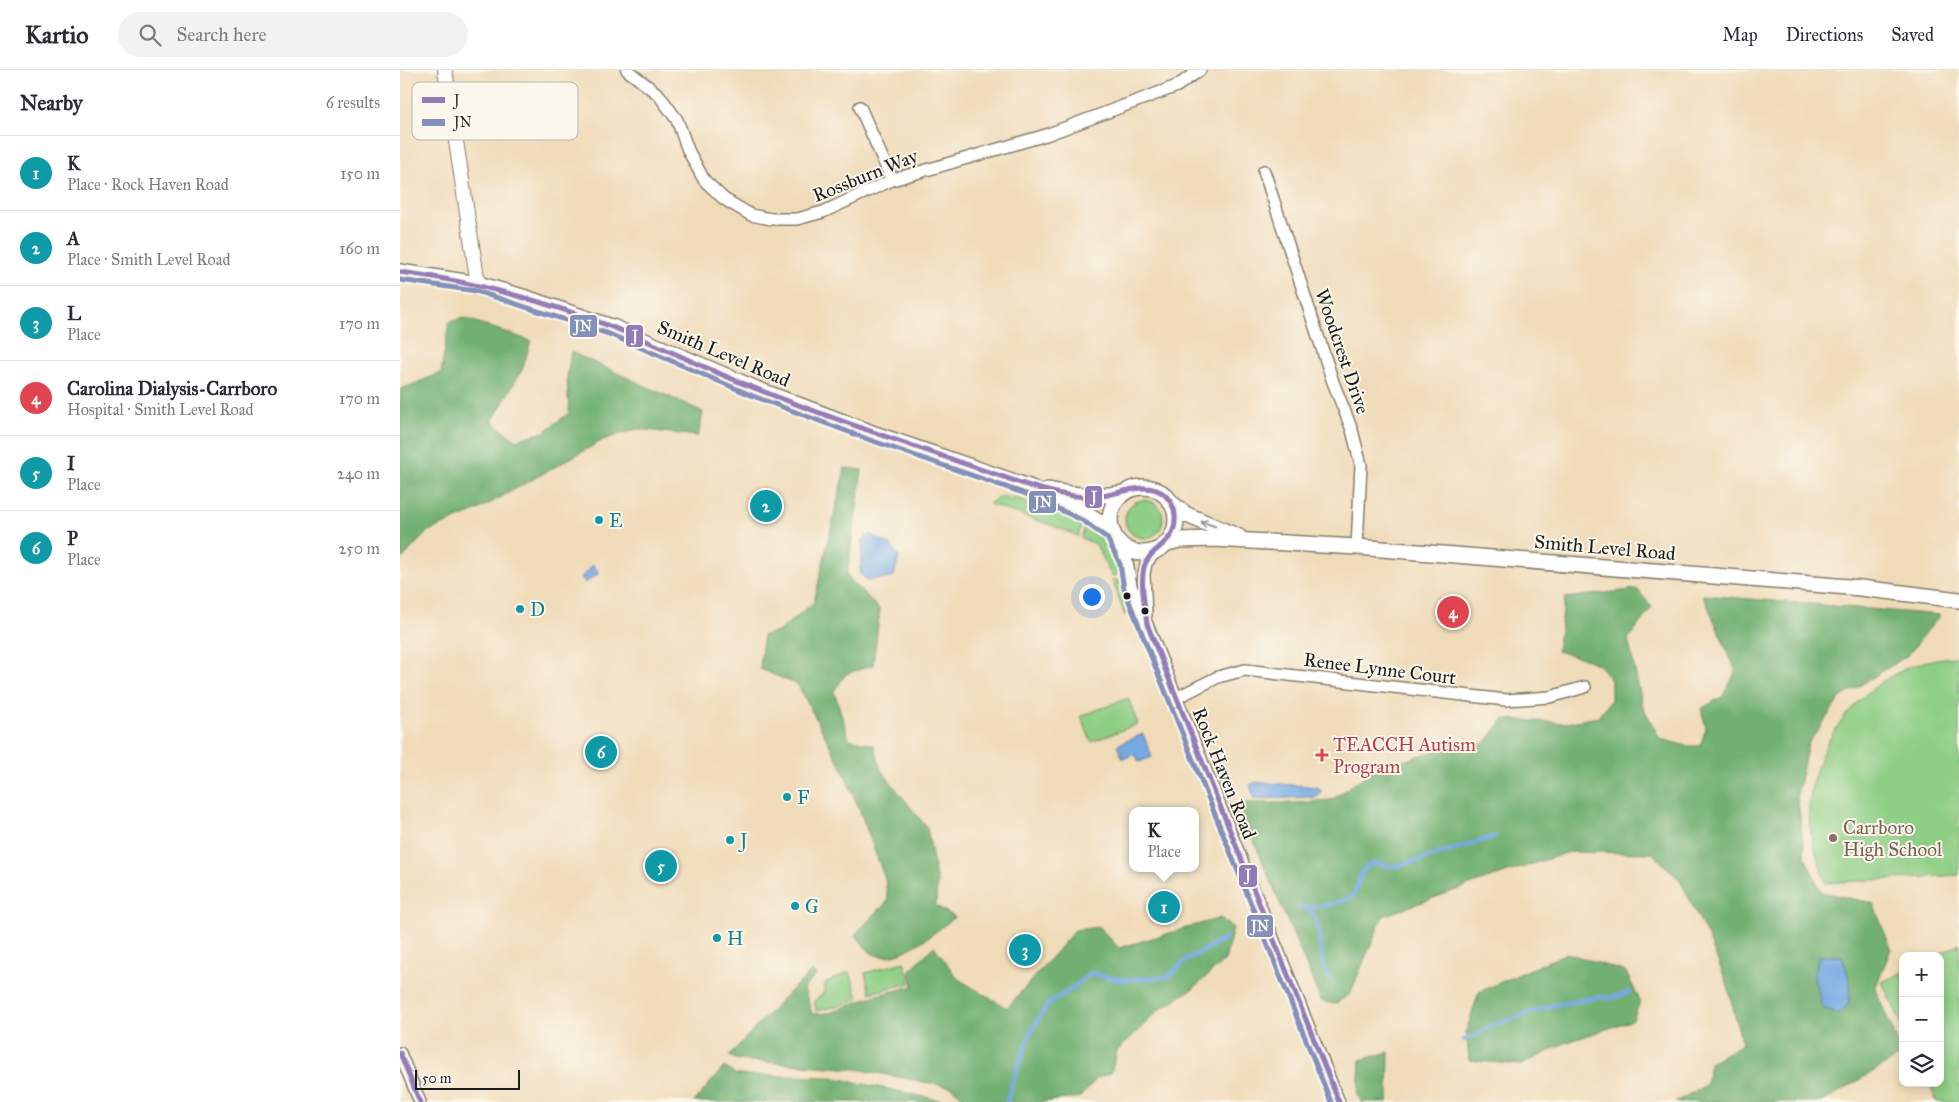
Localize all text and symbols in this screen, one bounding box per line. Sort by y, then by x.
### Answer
search box [118,12,468,57]
text: Kartio [25,20,88,50]
icon: search [136,21,164,49]
text: Search here [176,23,266,46]
text: Map [1722,24,1758,46]
text: Directions [1786,24,1863,46]
text: Saved [1891,24,1934,46]
legend [412,82,578,140]
text: Nearby [20,90,83,116]
text: J [452,92,460,110]
text: 6 results [326,93,380,112]
text: JN [452,114,472,132]
street label: Rossburn Way [809,144,922,207]
text: K [67,152,80,175]
text: 1 [33,164,39,183]
text: 150 m [340,164,380,183]
text: Place · Rock Haven Road [67,175,229,194]
text: A [67,227,80,250]
text: 2 [32,239,40,258]
text: 160 m [339,239,380,258]
text: Place · Smith Level Road [67,250,230,269]
street label: Woodcrest Drive [1310,286,1375,417]
text: L [67,302,81,325]
text: 3 [33,314,39,333]
text: 170 m [339,314,380,333]
line badge: JN [569,314,598,338]
street label: Smith Level Road [654,315,794,392]
text: JN [572,318,592,336]
line badge: J [625,324,644,348]
text: Place [67,325,101,344]
text: J [630,328,638,346]
text: Carolina Dialysis-Carrboro [67,377,277,400]
text: 4 [32,389,40,408]
text: 170 m [339,389,380,408]
text: Hospital · Smith Level Road [67,400,254,419]
text: I [67,452,75,475]
text: 5 [32,464,40,483]
text: 240 m [337,464,380,483]
text: Place [67,475,101,494]
line badge: J [1084,485,1103,509]
pin: 2 [750,487,782,525]
text: J [1089,489,1097,507]
line badge: JN [1028,490,1057,514]
text: JN [1032,494,1052,512]
place label: E [609,509,623,532]
marker: E [593,514,605,526]
one-way arrow [1201,518,1217,528]
text: P [67,527,78,550]
street label: Smith Level Road [1533,530,1677,565]
text: 6 [32,539,40,558]
text: 250 m [339,539,380,558]
text: Place [67,550,101,569]
your location [1079,584,1105,610]
unlabelled marker [1122,591,1132,601]
pin: 4 [1437,593,1469,631]
place label: D [530,598,545,621]
marker: D [514,603,526,615]
unlabelled marker [1140,606,1150,616]
street label: Renee Lynne Court [1302,648,1458,689]
street label: Rock Haven Road [1188,704,1262,843]
pin: 6 [585,733,617,771]
place label: TEACCH Autism Program [1333,733,1476,779]
marker: TEACCH Autism Program [1315,748,1329,762]
place label: F [797,786,810,809]
marker: F [781,791,793,803]
popup [1129,807,1199,872]
place label: Carrboro High School [1843,816,1943,862]
text: K [1147,819,1161,842]
place label: J [738,829,748,853]
marker: Carrboro High School [1827,832,1839,844]
marker: J [724,834,736,846]
text: Place [1147,842,1181,861]
pin: 5 [645,847,677,885]
line badge: J [1238,864,1258,888]
text: J [1243,867,1251,885]
pin: 1 [1148,888,1180,926]
place label: G [805,895,819,918]
marker: G [789,900,801,912]
line badge: JN [1246,914,1274,938]
text: JN [1249,918,1269,936]
place label: H [727,927,743,950]
pin: 3 [1009,931,1041,969]
marker: H [711,932,723,944]
map controls [1899,952,1944,1087]
button: + [1899,952,1944,997]
button: − [1899,997,1944,1042]
button: layers [1899,1042,1944,1087]
scale bar [415,1067,520,1090]
text: 50 m [422,1070,451,1087]

